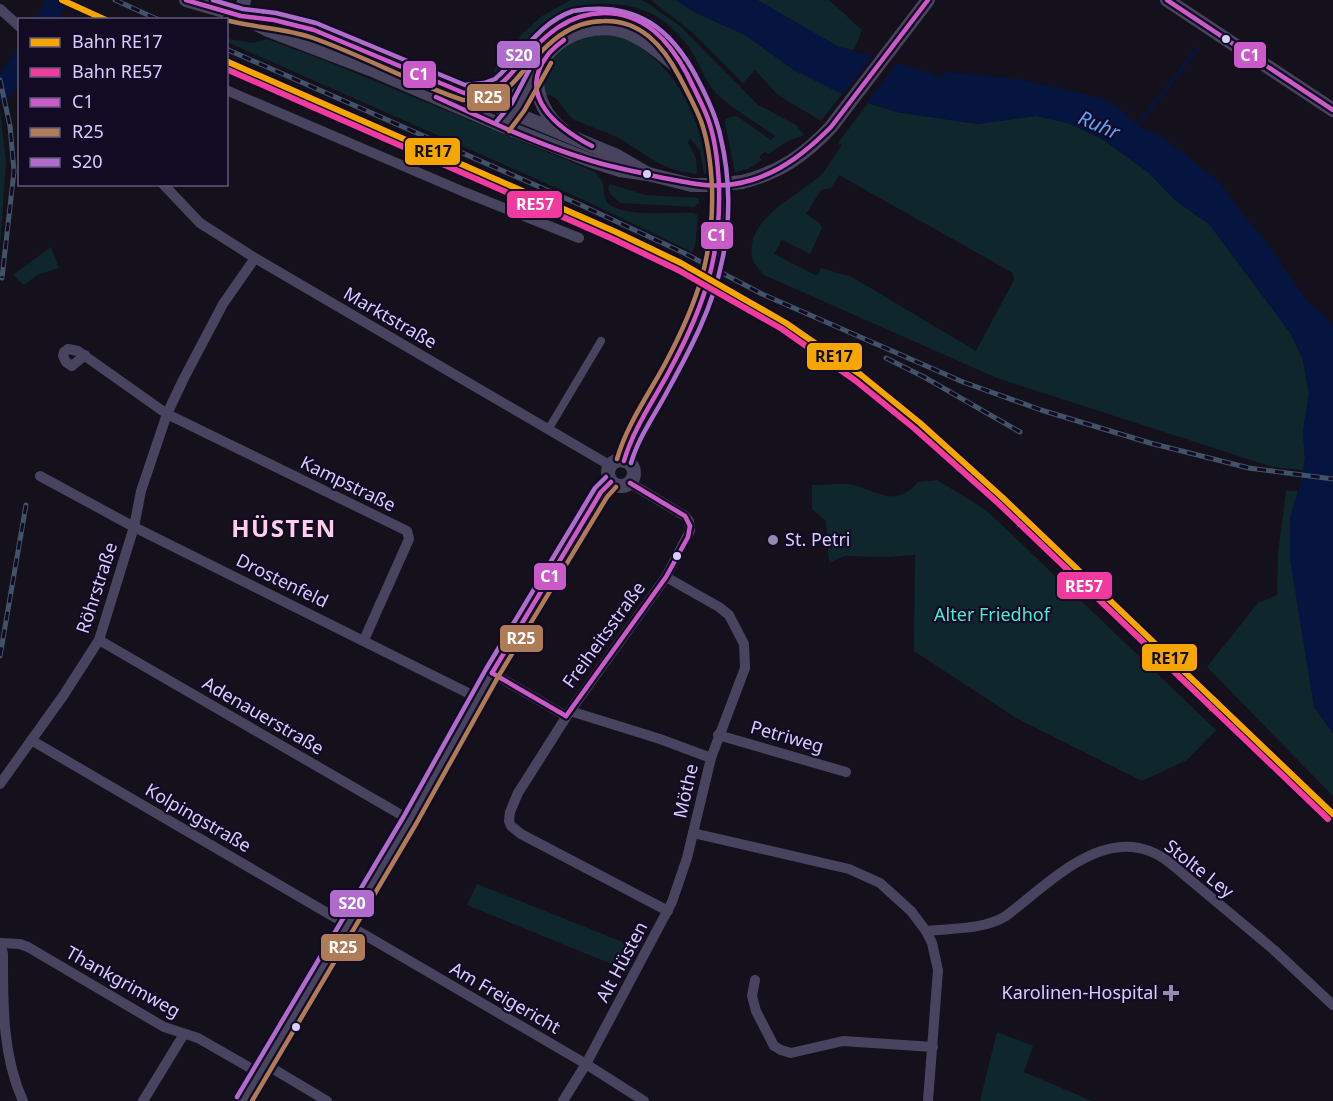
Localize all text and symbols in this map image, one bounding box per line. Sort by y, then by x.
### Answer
legend [18,18,228,186]
text: Bahn RE17 [72,29,163,53]
unlabelled marker [1220,33,1232,45]
line badge: S20 [496,40,541,69]
line badge: C1 [1233,41,1267,69]
text: S20 [505,44,533,66]
text: C1 [1240,44,1260,66]
text: Bahn RE57 [72,59,163,83]
line badge: C1 [402,60,437,89]
text: C1 [409,63,429,85]
line badge: R25 [466,83,511,112]
text: R25 [474,86,502,108]
text: C1 [72,89,94,113]
water label: Ruhr [1074,104,1125,146]
text: R25 [72,119,104,143]
line badge: RE17 [404,137,461,166]
text: RE17 [414,140,452,162]
text: S20 [72,149,102,173]
unlabelled marker [641,168,653,180]
line badge: RE57 [506,190,563,219]
text: RE57 [516,193,554,215]
line badge: C1 [700,221,734,250]
text: C1 [707,224,727,246]
street label: Marktstraße [340,281,441,353]
line badge: RE17 [806,342,863,371]
text: RE17 [815,345,853,367]
street label: Kampstraße [297,450,400,516]
district label: HÜSTEN [231,511,337,544]
place label: St. Petri [785,527,851,551]
marker: St. Petri [766,533,780,547]
street label: Röhrstraße [70,539,122,636]
street label: Drostenfeld [232,547,332,613]
unlabelled marker [671,550,683,562]
line badge: C1 [533,562,567,591]
text: C1 [540,565,560,587]
line badge: RE57 [1056,571,1113,600]
text: RE57 [1065,575,1103,597]
street label: Freiheitsstraße [556,576,650,692]
park label: Alter Friedhof [934,602,1051,626]
line badge: R25 [499,624,544,653]
text: R25 [507,627,535,649]
line badge: RE17 [1141,643,1198,672]
text: RE17 [1151,647,1189,669]
street label: Adenauerstraße [198,671,329,760]
street label: Petriweg [748,714,827,758]
street label: Möthe [667,761,703,820]
street label: Kolpingstraße [141,777,256,857]
street label: Stolte Ley [1160,834,1240,903]
line badge: S20 [329,889,375,918]
text: S20 [338,892,366,914]
street label: Alt Hüsten [590,917,652,1006]
line badge: R25 [320,933,366,962]
text: R25 [329,936,357,958]
street label: Thankgrimweg [62,940,185,1022]
street label: Am Freigericht [446,956,566,1039]
place label: Karolinen-Hospital [1002,980,1158,1004]
marker: Karolinen-Hospital [1162,984,1180,1002]
unlabelled marker [290,1021,302,1033]

